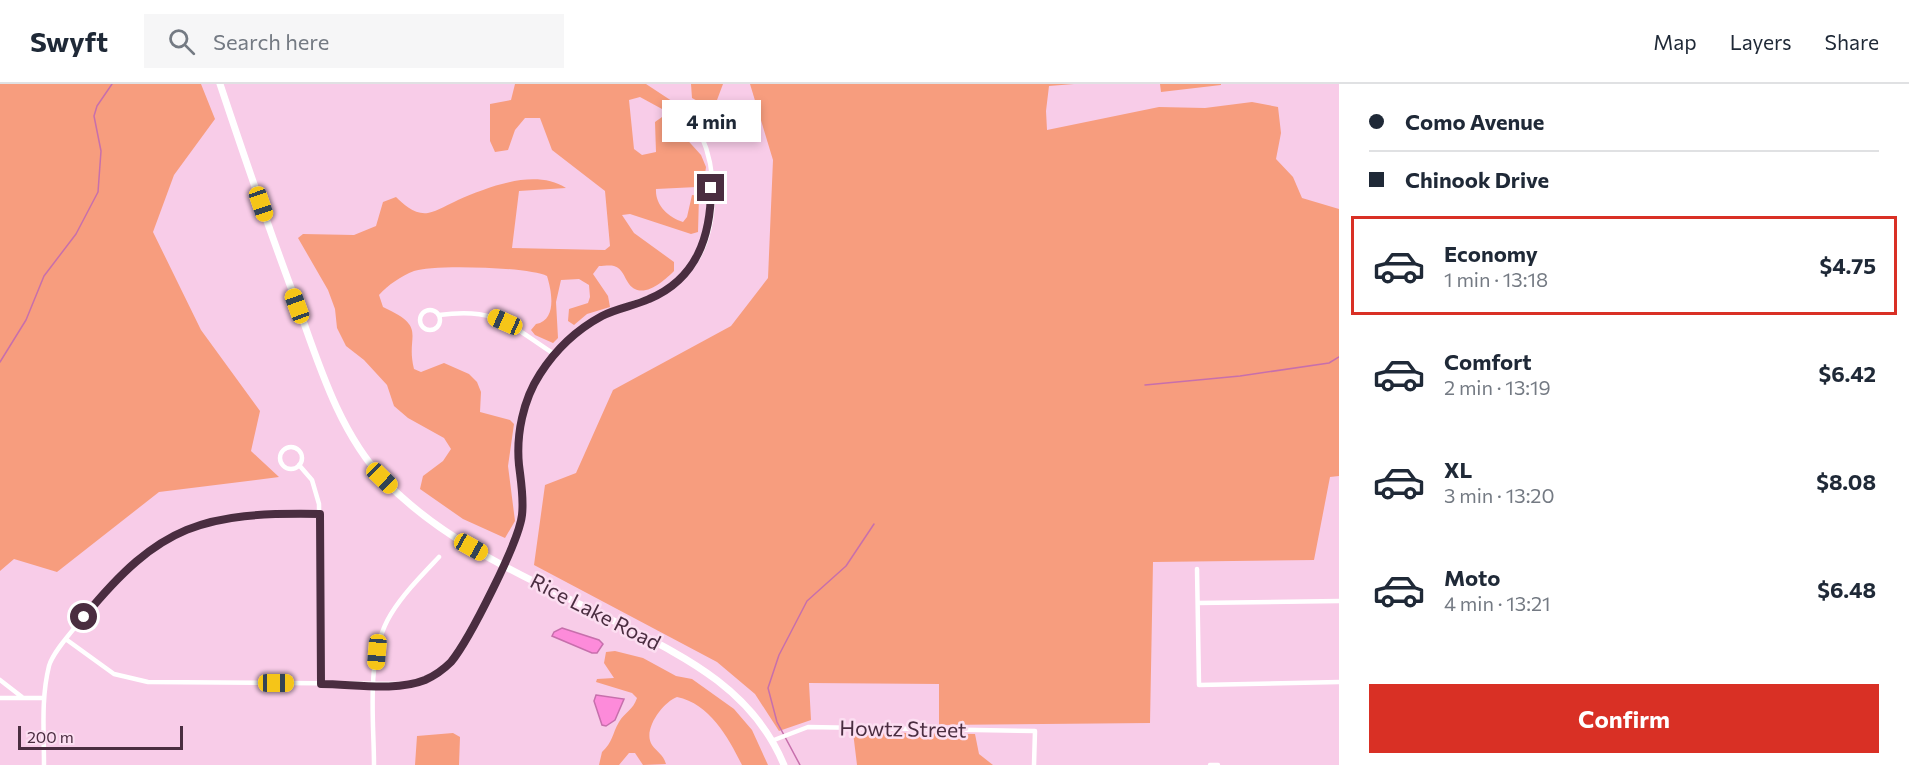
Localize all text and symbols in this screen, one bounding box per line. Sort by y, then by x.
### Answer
search box [144,14,564,68]
text: Swyft [30,24,108,58]
icon: search [165,25,198,58]
text: Search here [213,28,329,55]
text: Map [1653,29,1697,54]
text: Layers [1730,29,1792,54]
text: Share [1825,29,1879,54]
callout: 4 min [662,101,760,143]
text: Como Avenue [1405,108,1544,135]
text: 4 min [686,109,737,133]
text: Chinook Drive [1405,166,1549,193]
route end [697,174,724,201]
car [247,184,275,224]
icon: car [1372,239,1426,293]
text: Economy [1444,240,1538,267]
text: $4.75 [1820,252,1876,279]
text: 1 min · 13:18 [1444,267,1548,291]
car [282,286,312,326]
car [485,306,525,338]
icon: car [1372,347,1426,401]
text: Comfort [1444,348,1532,375]
text: $6.42 [1819,360,1876,387]
text: 2 min · 13:19 [1444,375,1551,399]
icon: car [1372,455,1426,509]
text: XL [1444,456,1472,483]
car [363,459,401,497]
text: $8.08 [1816,468,1876,495]
text: 3 min · 13:20 [1444,483,1554,507]
car [451,530,491,564]
icon: car [1372,563,1426,617]
text: Moto [1444,564,1500,591]
street label: Rice Lake Road [527,567,665,655]
text: $6.48 [1817,576,1876,603]
text: 4 min · 13:21 [1444,591,1551,615]
route start [70,603,97,630]
car [366,633,388,671]
car [258,674,294,692]
button: Confirm [1369,684,1879,753]
street label: Howtz Street [839,714,967,742]
scale bar [18,723,183,750]
text: 200 m [27,727,74,746]

